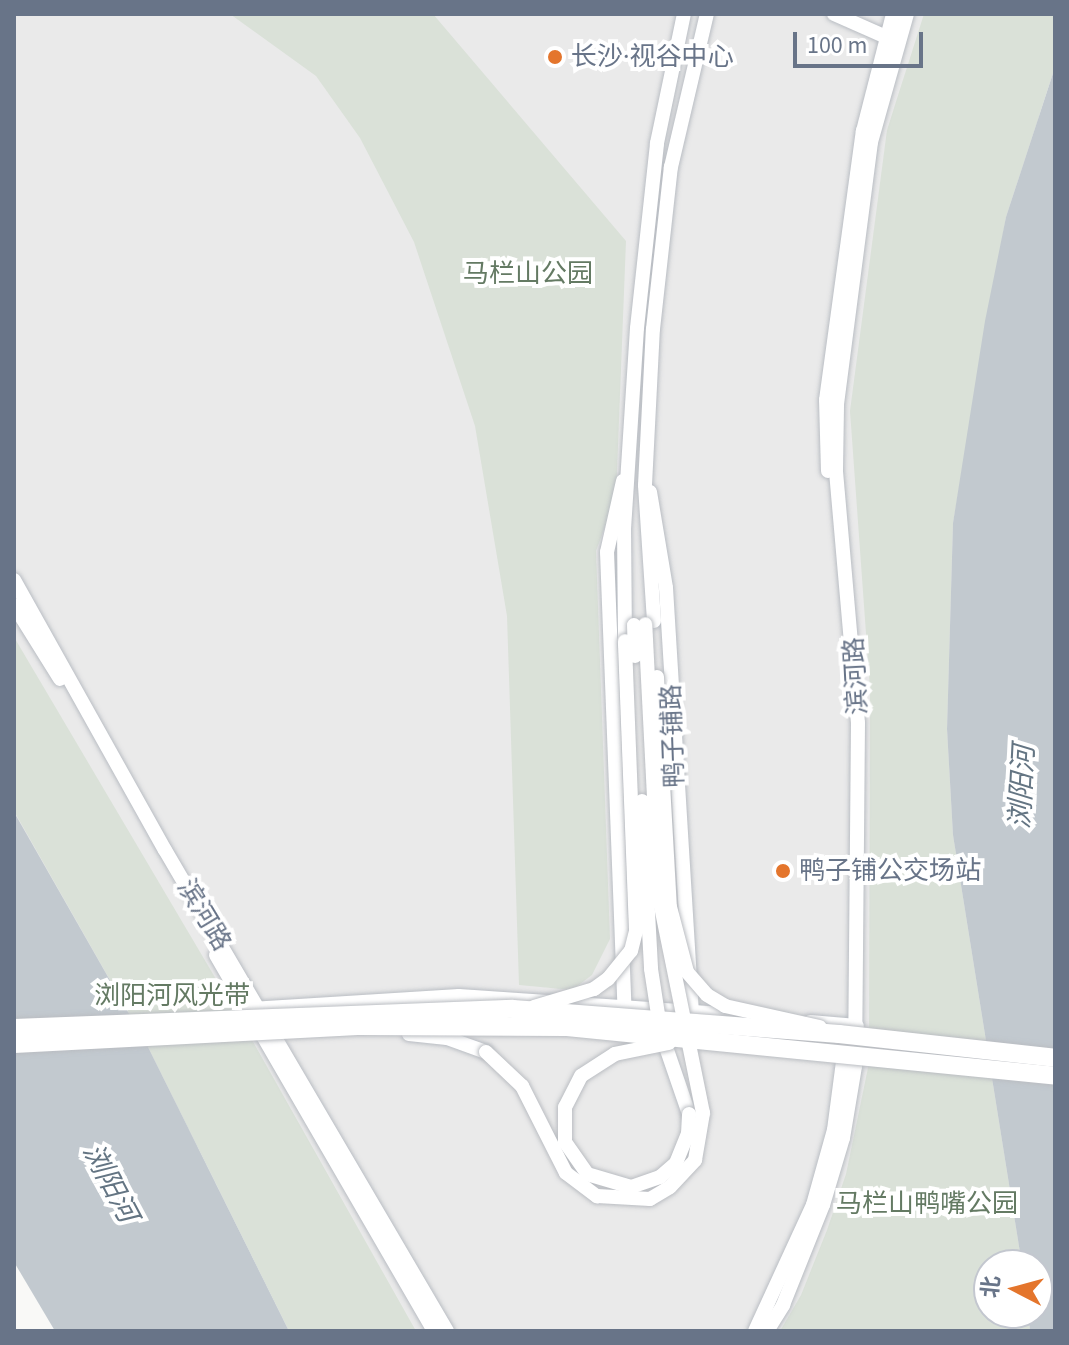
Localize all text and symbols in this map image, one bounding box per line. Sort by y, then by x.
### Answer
scale bar [797,16,927,66]
text: 100 m [807,28,867,63]
place label: 长沙·视谷中心 [571,41,733,73]
marker: 长沙·视谷中心 [546,48,564,66]
park label: 马栏山公园 [463,258,593,290]
street label: 滨河路 [838,636,874,716]
street label: 鸭子铺路 [656,683,690,789]
water label: 浏阳河 [1003,744,1041,830]
place label: 鸭子铺公交场站 [799,855,981,887]
marker: 鸭子铺公交场站 [774,862,792,880]
street label: 滨河路 [171,874,237,956]
park label: 浏阳河风光带 [94,980,250,1012]
water label: 浏阳河 [75,1138,145,1228]
park label: 马栏山鸭嘴公园 [836,1188,1018,1220]
north arrow [973,1249,1053,1329]
text: 北 [974,1274,1008,1299]

